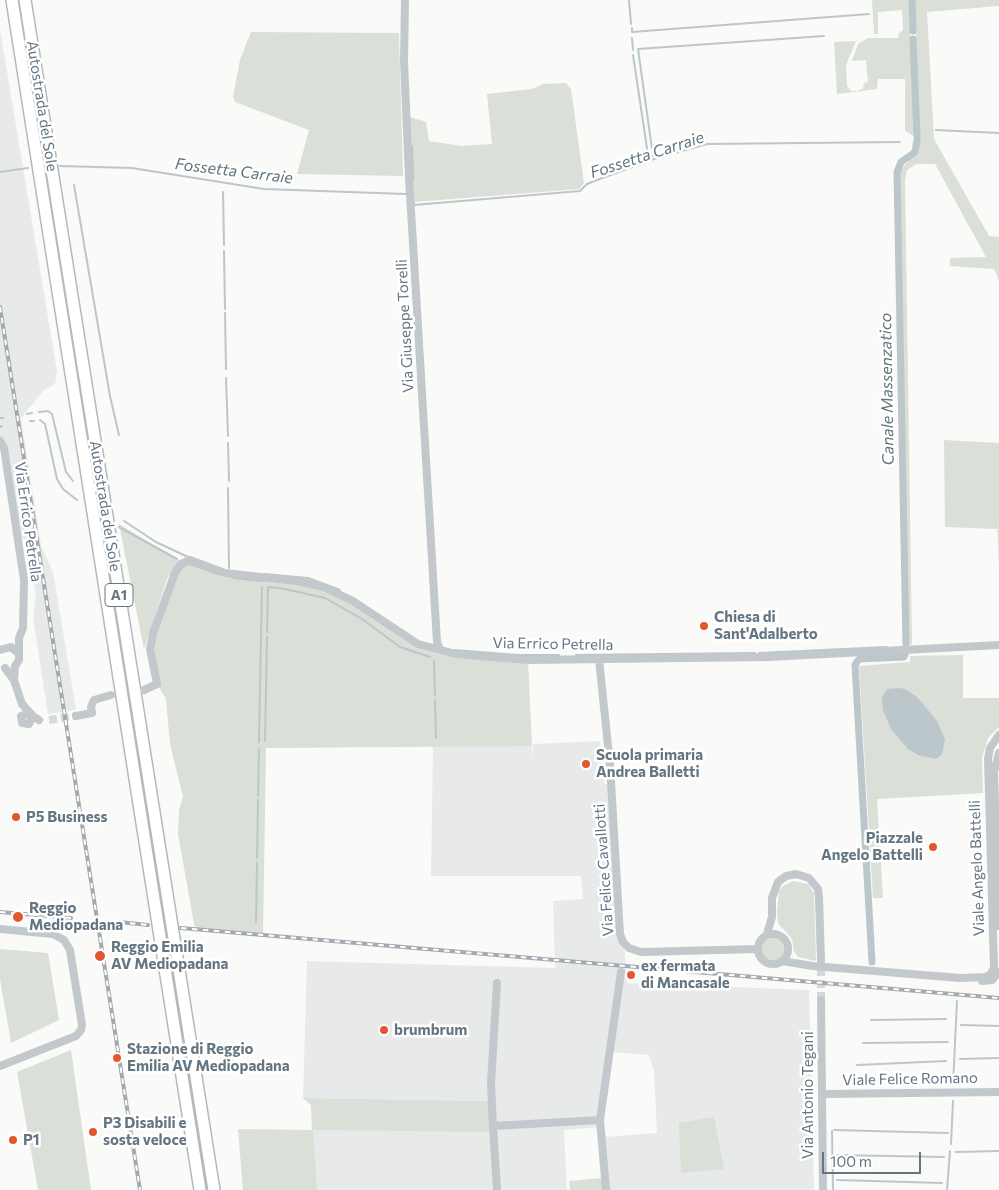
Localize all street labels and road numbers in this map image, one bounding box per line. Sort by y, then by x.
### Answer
street label: Autostrada del Sole [23,39,61,173]
street label: Via Giuseppe Torelli [393,259,417,393]
street label: Autostrada del Sole [86,439,124,573]
street label: Via Errico Petrella [11,461,45,583]
road number: A1 [105,584,133,606]
street label: Via Errico Petrella [492,634,614,654]
street label: Viale Angelo Battelli [966,800,988,936]
street label: Via Felice Cavallotti [590,803,618,937]
street label: Via Antonio Tegani [799,1031,817,1159]
street label: Viale Felice Romano [842,1069,978,1089]

